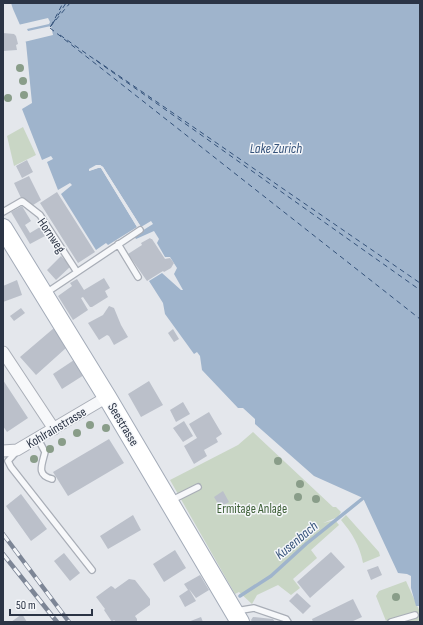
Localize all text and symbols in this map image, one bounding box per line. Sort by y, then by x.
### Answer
water label: Lake Zurich [250,140,302,157]
street label: Hornweg [34,215,69,256]
street label: Seestrasse [104,400,142,449]
street label: Kohlrainstrasse [24,404,89,452]
park label: Ermitage Anlage [217,501,287,517]
water label: Kusenbach [271,517,321,563]
scale bar [10,591,92,617]
text: 50 m [16,598,36,613]

